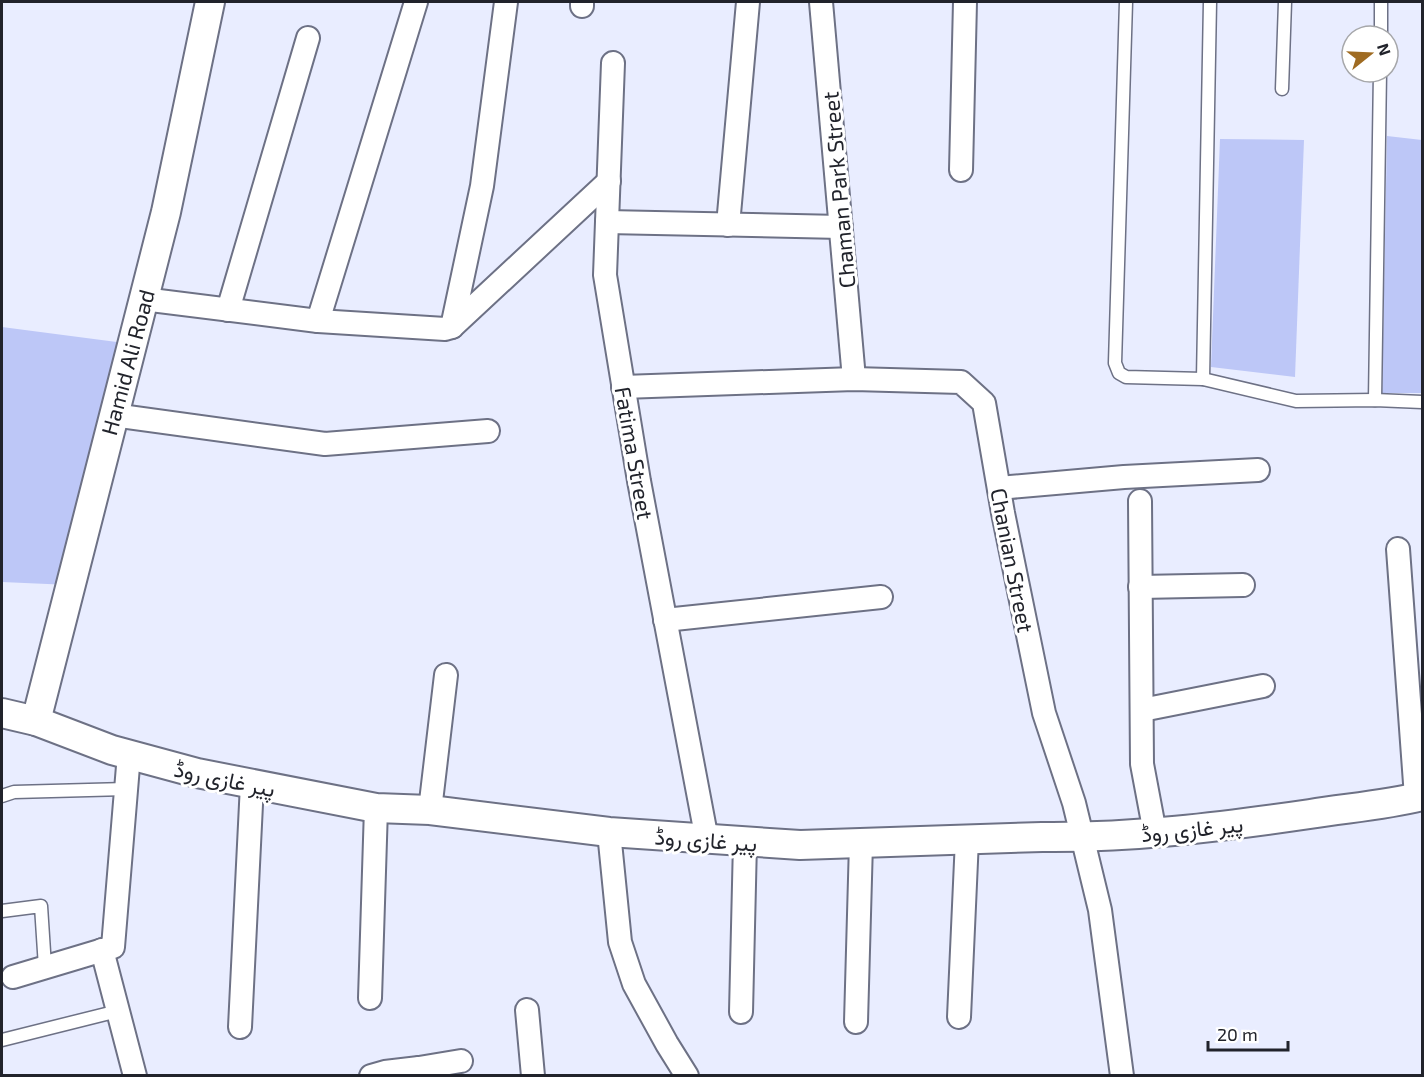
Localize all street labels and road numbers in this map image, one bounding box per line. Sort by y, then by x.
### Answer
street label: Chaman Park Street [816,91,860,289]
street label: Hamid Ali Road [95,286,159,438]
street label: Fatima Street [611,384,659,522]
street label: Chanian Street [986,486,1040,634]
street label: پیر غازی روڈ [172,755,278,804]
street label: پیر غازی روڈ [1140,810,1245,849]
street label: پیر غازی روڈ [654,822,758,859]

